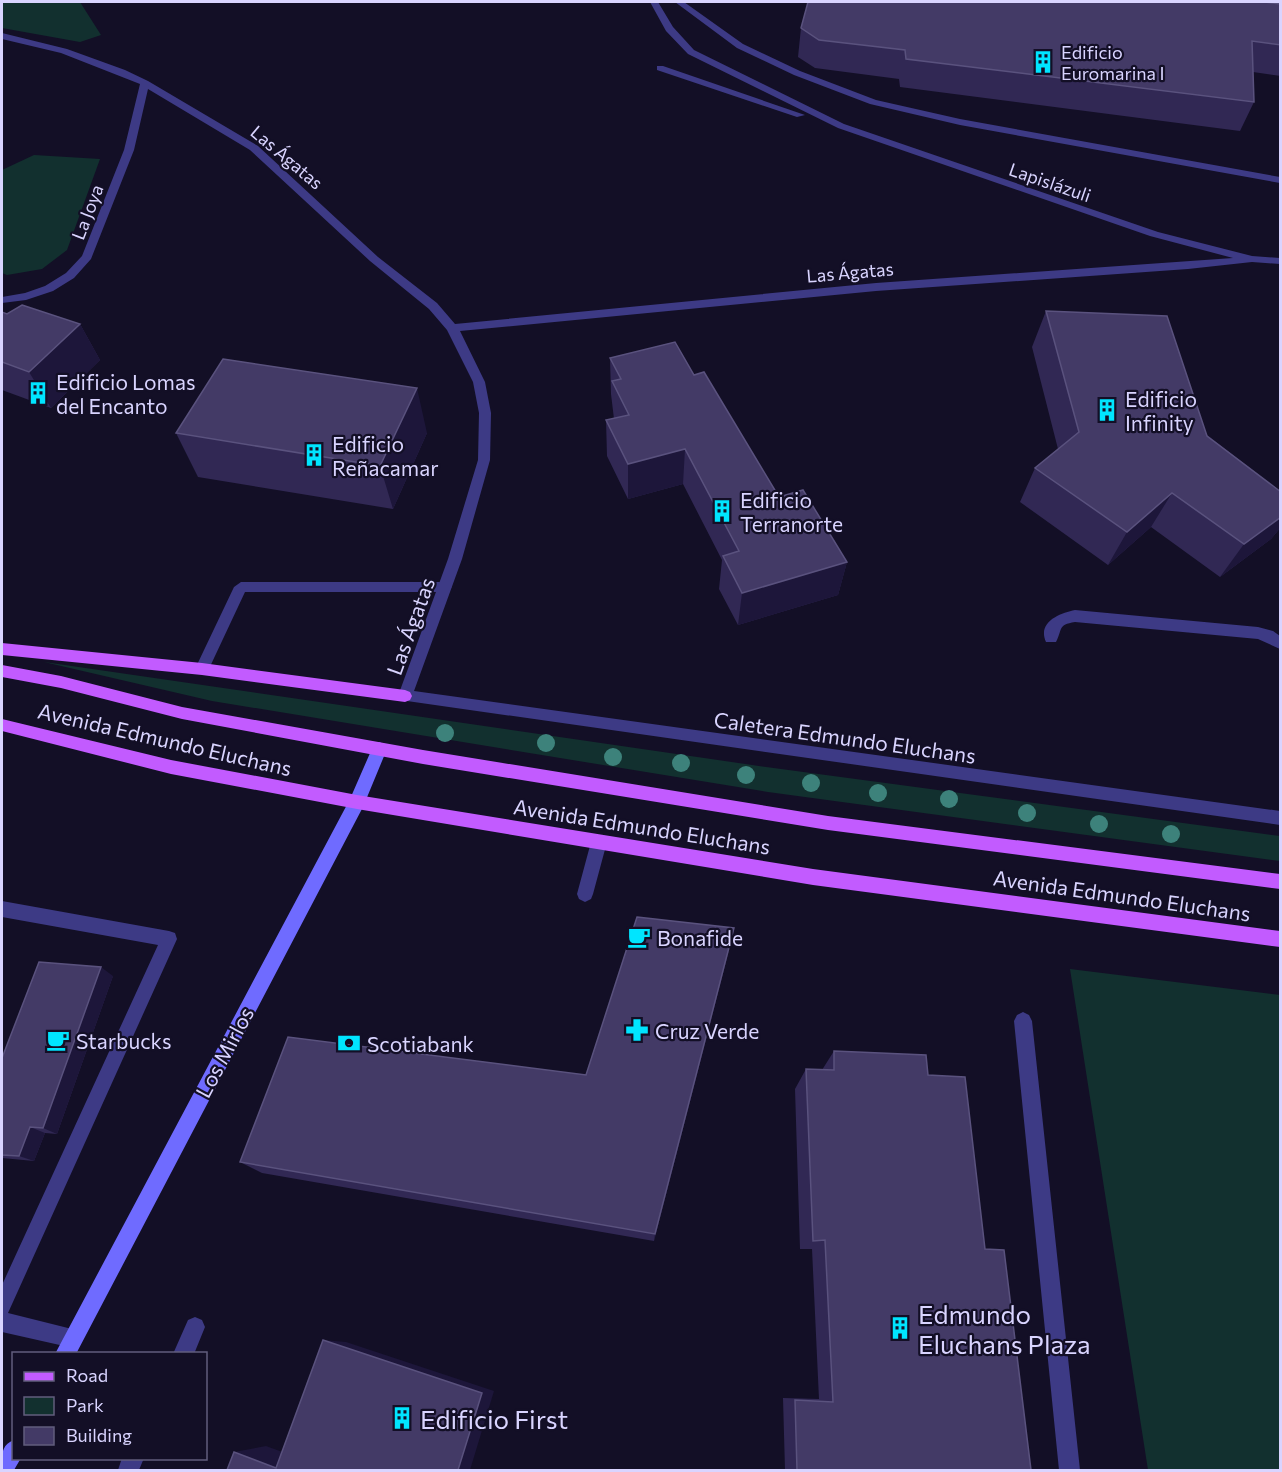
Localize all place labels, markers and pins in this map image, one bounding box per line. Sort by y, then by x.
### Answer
place label: Edificio Euromarina I [1061,41,1165,84]
building icon: Edificio Euromarina I [1030,49,1056,75]
place label: Edificio Lomas del Encanto [56,369,195,418]
building icon: Edificio Lomas del Encanto [25,380,51,406]
place label: Edificio Infinity [1125,386,1197,435]
building icon: Edificio Infinity [1094,397,1120,423]
place label: Edificio Reñacamar [332,431,439,480]
building icon: Edificio Reñacamar [301,442,327,468]
place label: Edificio Terranorte [740,487,843,536]
building icon: Edificio Terranorte [709,498,735,524]
cafe icon: Bonafide [626,924,652,950]
place label: Bonafide [657,925,743,950]
pharmacy icon: Cruz Verde [624,1017,650,1043]
place label: Cruz Verde [655,1018,759,1043]
cafe icon: Starbucks [45,1027,71,1053]
place label: Starbucks [76,1028,172,1053]
bank icon: Scotiabank [336,1030,362,1056]
place label: Scotiabank [367,1031,474,1056]
place label: Edmundo Eluchans Plaza [918,1298,1091,1359]
building icon: Edmundo Eluchans Plaza [887,1315,913,1341]
place label: Edificio First [420,1403,568,1434]
building icon: Edificio First [389,1405,415,1431]

